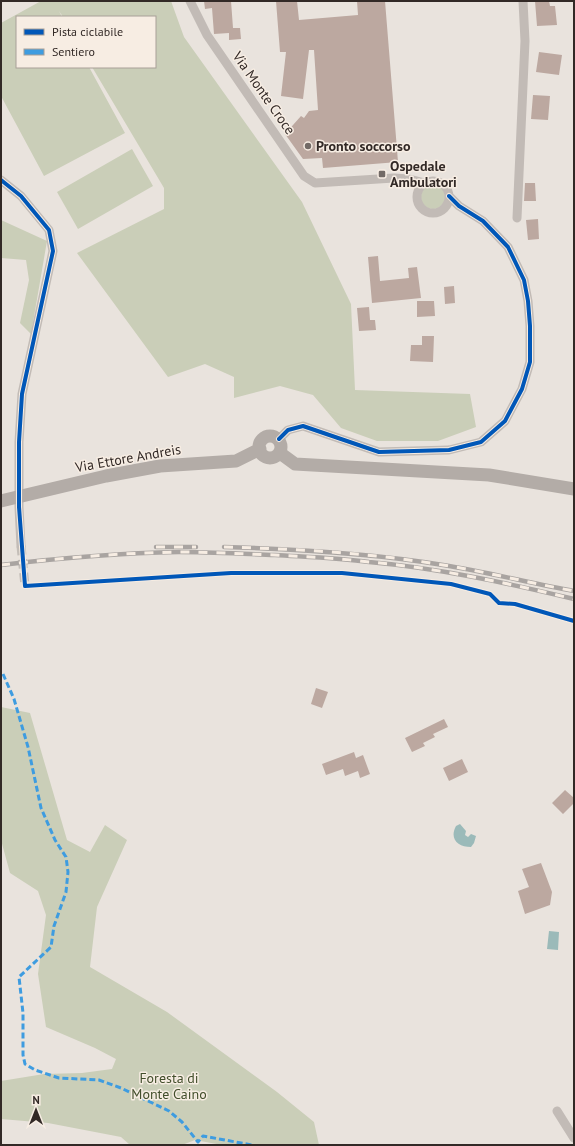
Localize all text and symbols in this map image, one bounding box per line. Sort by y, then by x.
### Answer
legend [16,16,156,68]
text: Pista ciclabile [52,24,123,39]
text: Sentiero [52,44,95,59]
street label: Via Monte Croce [228,47,299,138]
place label: Pronto soccorso [316,137,411,155]
marker: Pronto soccorso [303,141,313,151]
place label: Ospedale Ambulatori [390,157,457,191]
marker: Ospedale Ambulatori [377,169,387,179]
street label: Via Ettore Andreis [73,440,182,476]
park label: Foresta di Monte Caino [131,1069,207,1103]
north arrow [16,1090,56,1130]
text: N [32,1093,40,1107]

